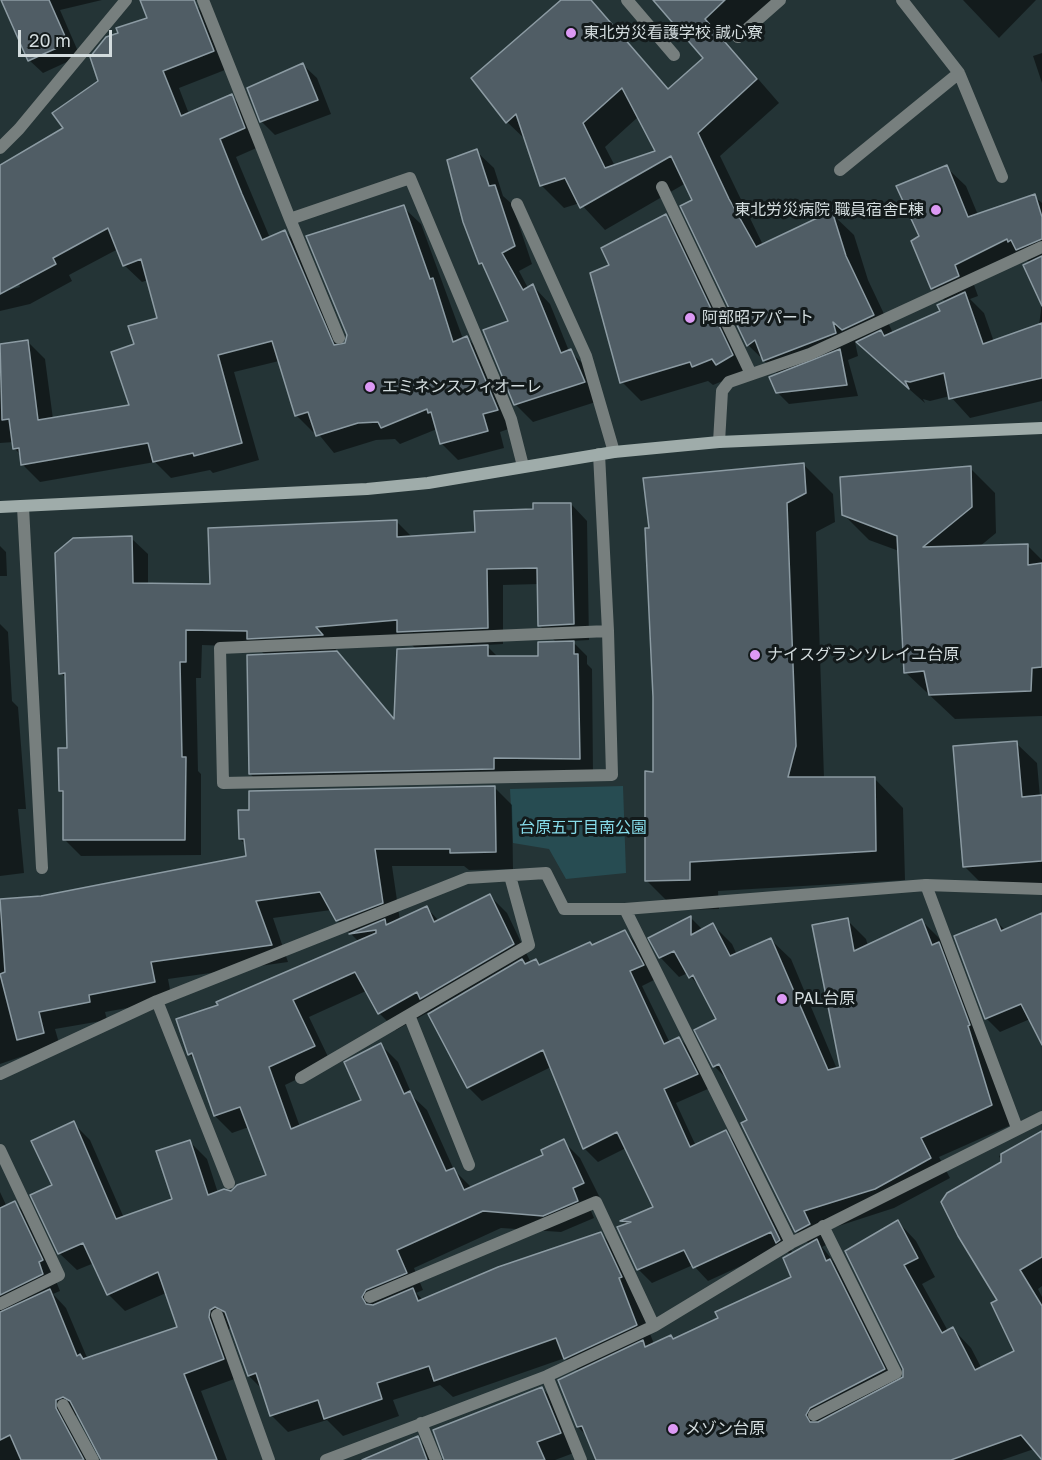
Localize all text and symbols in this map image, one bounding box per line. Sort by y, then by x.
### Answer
scale bar [21,18,116,56]
place label: 東北労災看護学校 誠心寮 [583,23,763,43]
marker: 東北労災看護学校 誠心寮 [564,26,578,40]
text: 20 m [29,29,71,51]
place label: 東北労災病院 職員宿舎E棟 [734,200,924,220]
marker: 東北労災病院 職員宿舎E棟 [929,203,943,217]
place label: 阿部昭アパート [702,308,814,328]
marker: 阿部昭アパート [683,311,697,325]
place label: エミネンスフィオーレ [382,377,542,397]
marker: エミネンスフィオーレ [363,380,377,394]
place label: ナイスグランソレイユ台原 [767,645,959,665]
marker: ナイスグランソレイユ台原 [748,648,762,662]
park label: 台原五丁目南公園 [519,818,647,838]
place label: PAL台原 [794,989,855,1009]
marker: PAL台原 [775,992,789,1006]
place label: メゾン台原 [685,1419,765,1439]
marker: メゾン台原 [666,1422,680,1436]

